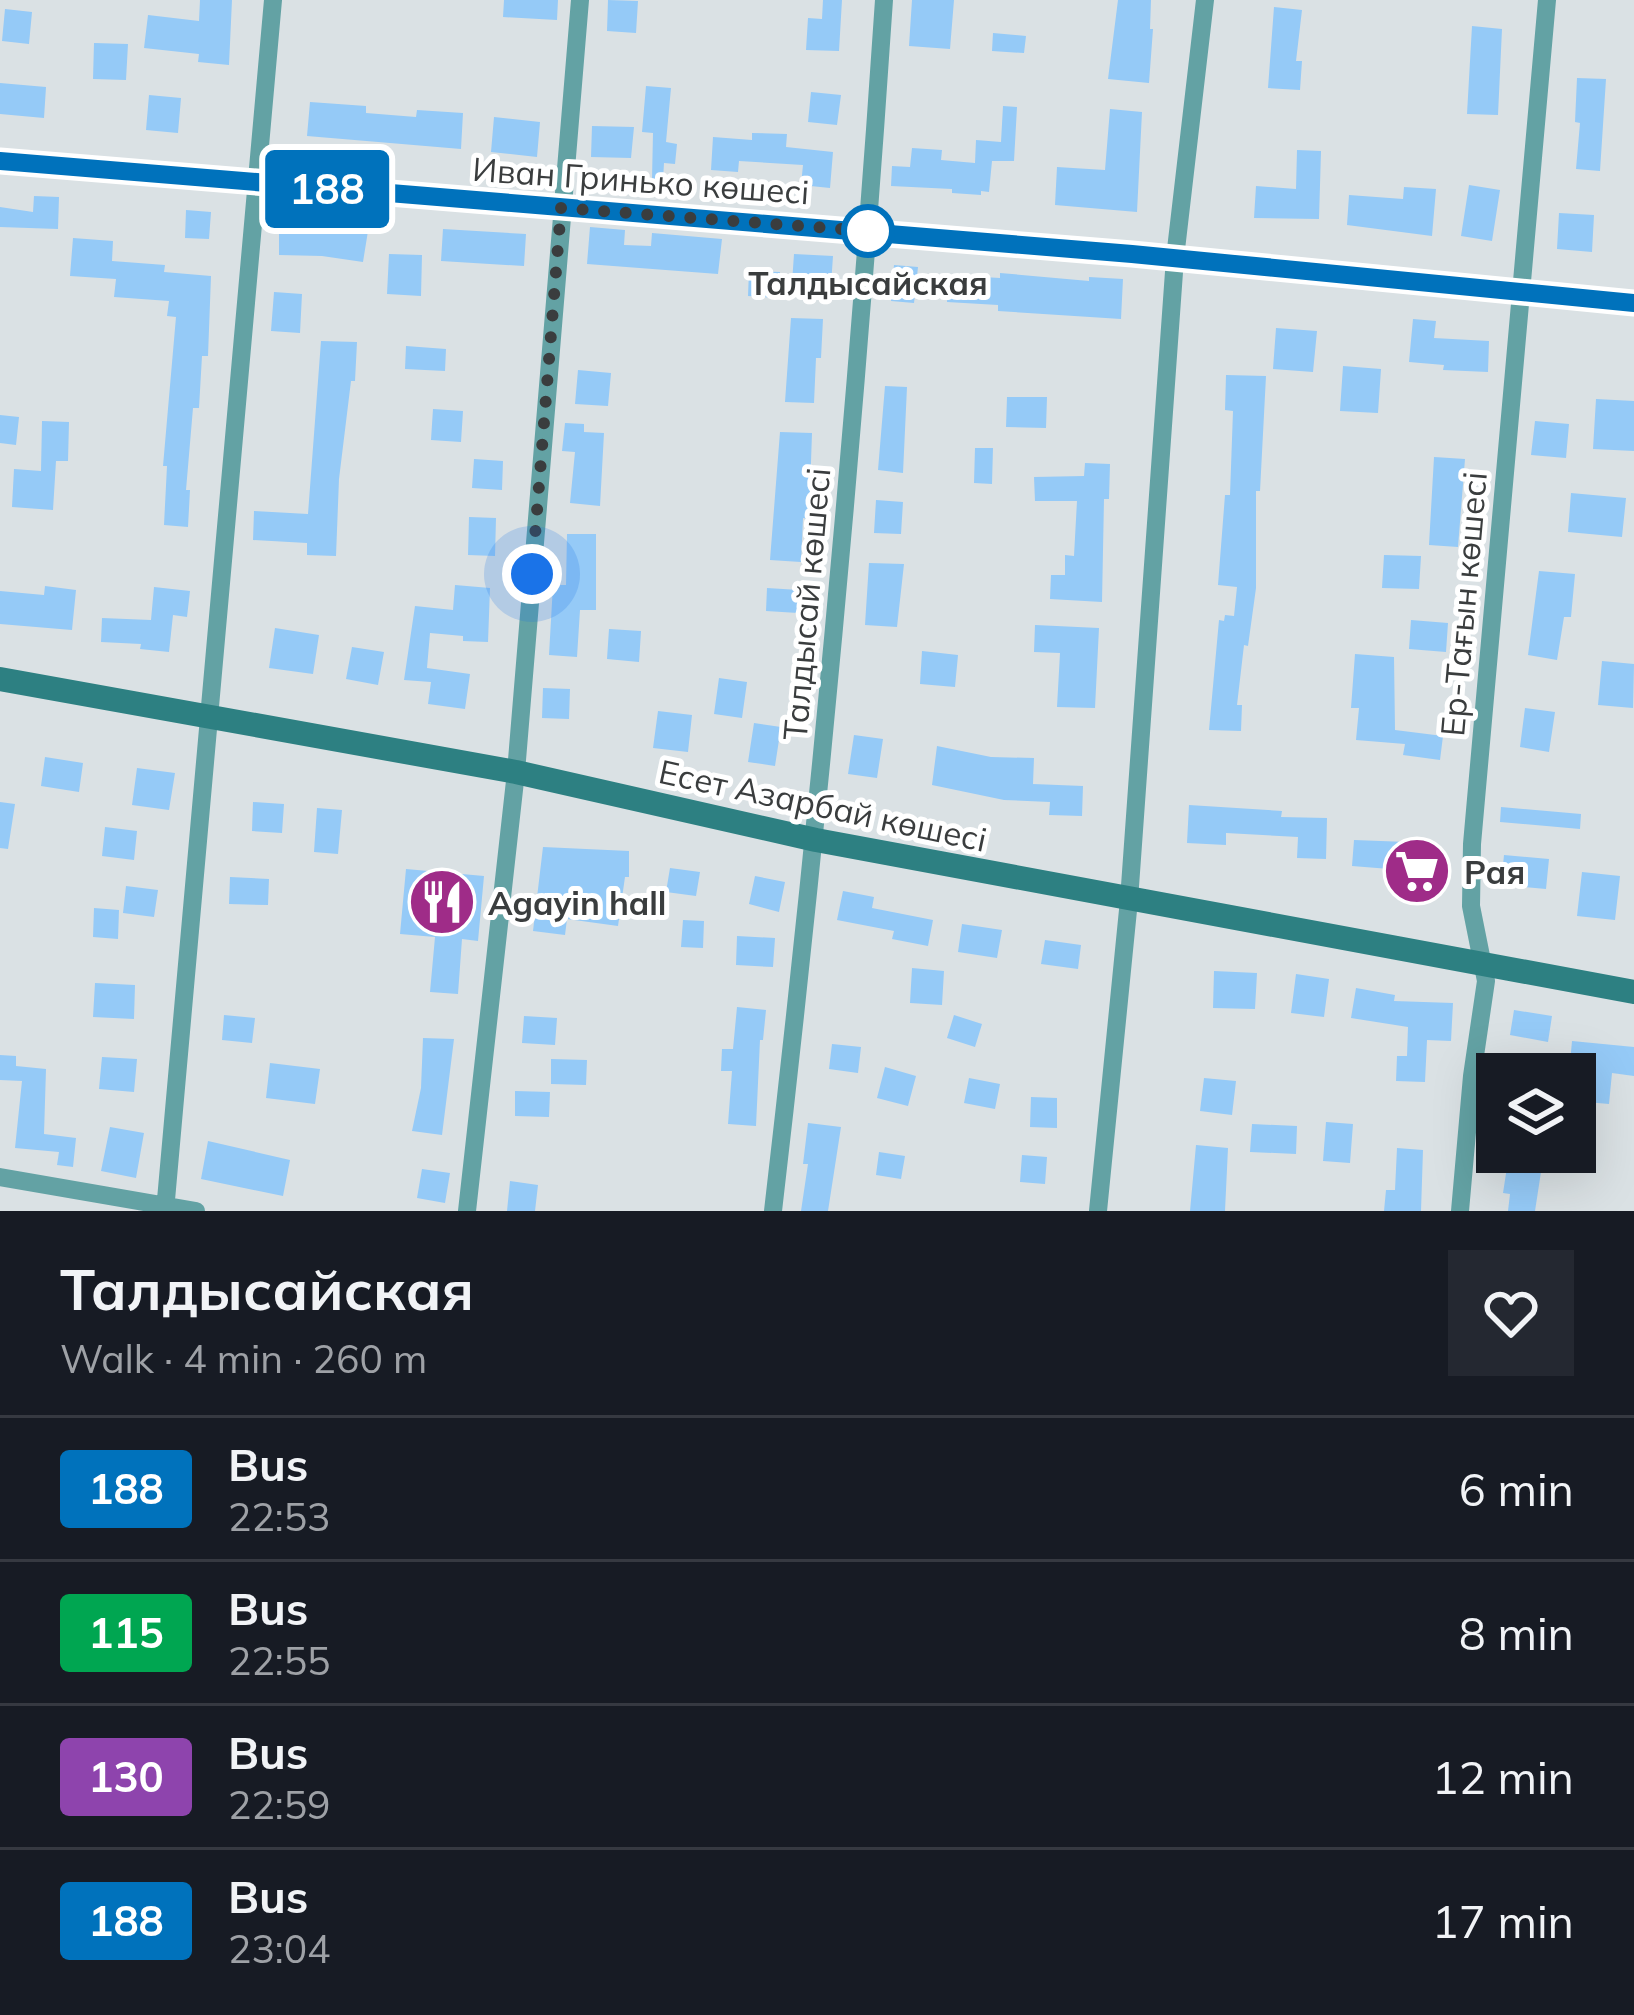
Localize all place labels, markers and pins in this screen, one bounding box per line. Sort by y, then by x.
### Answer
marker: Талдысайская [843,206,893,256]
place label: Талдысайская [748,262,988,303]
supermarket icon: Рая [1382,836,1452,906]
place label: Рая [1464,851,1525,892]
restaurant icon: Agayin hall [407,867,477,937]
place label: Agayin hall [488,882,666,923]

